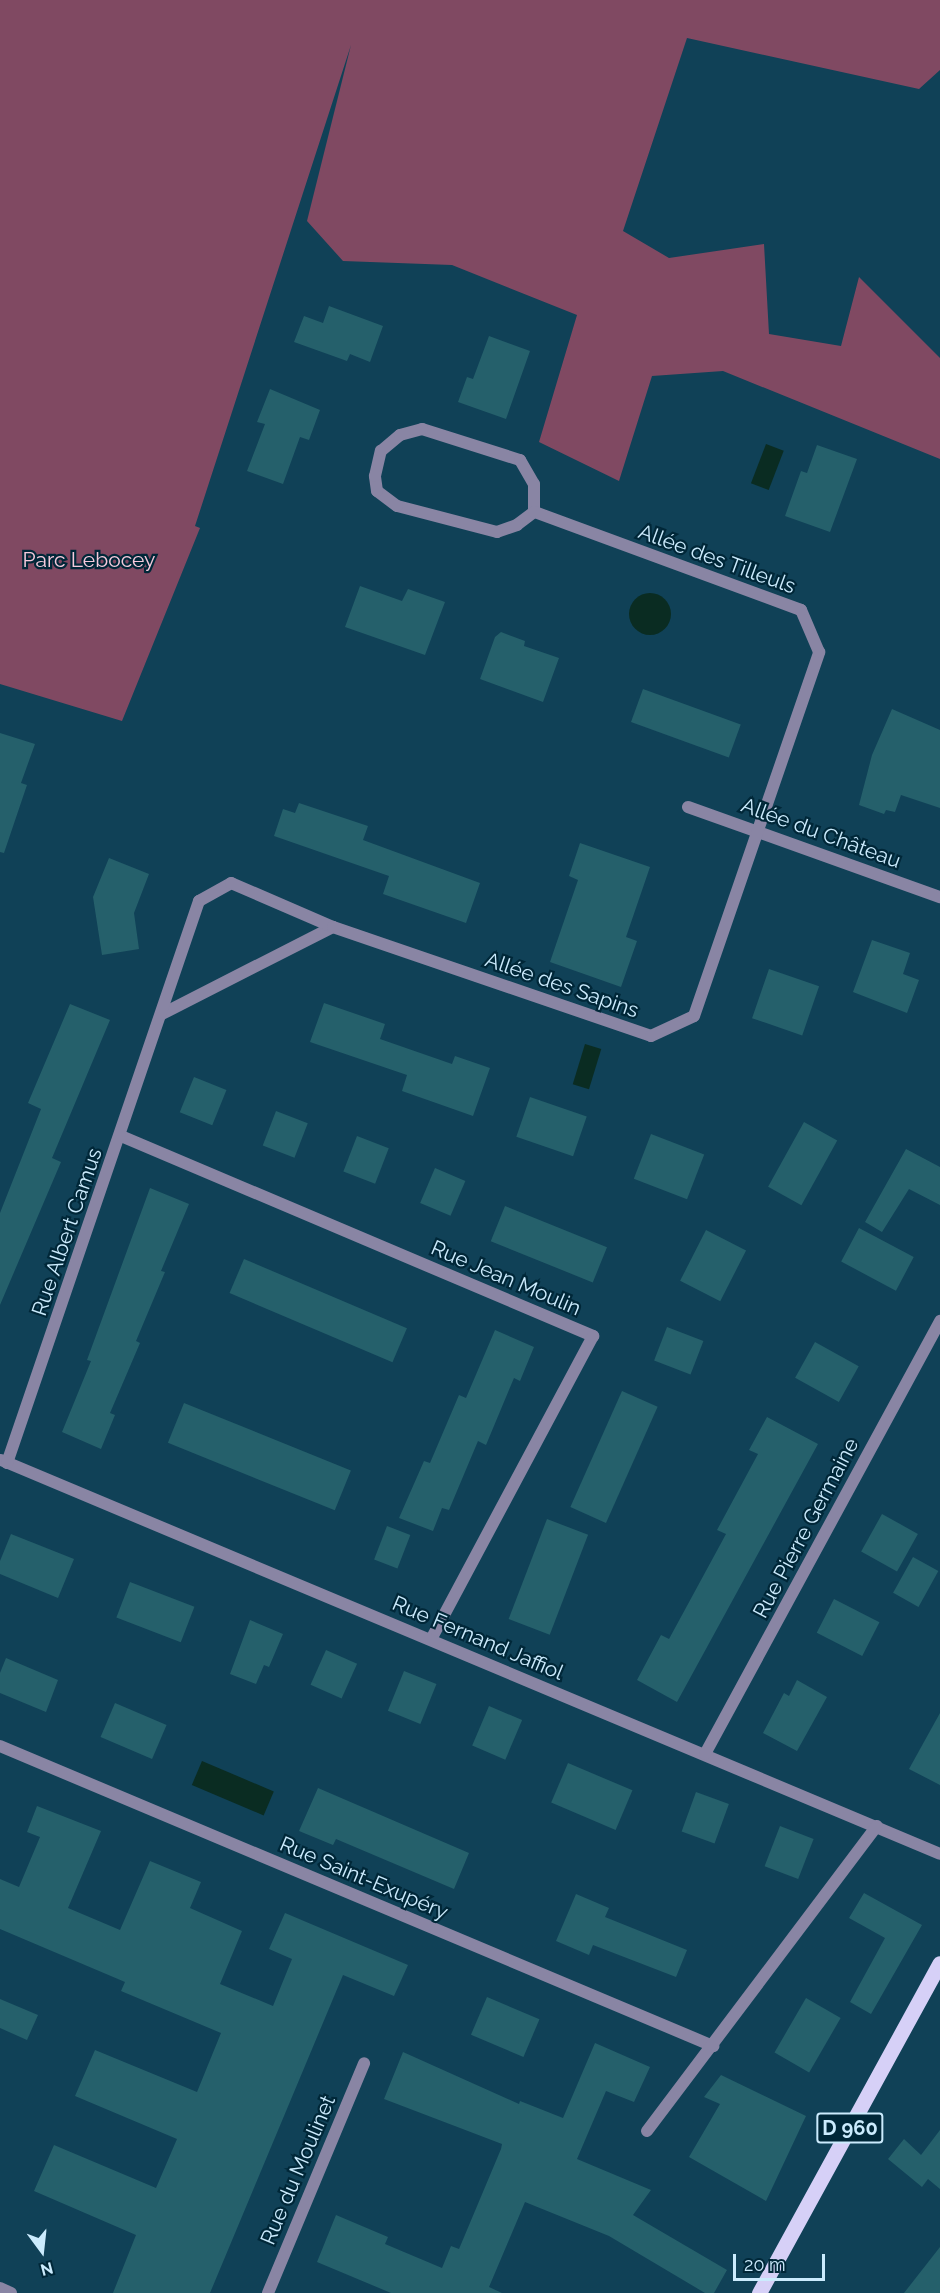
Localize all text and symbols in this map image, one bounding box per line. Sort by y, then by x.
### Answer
street label: Allée des Tilleuls [635,519,799,599]
park label: Parc Lebocey [23,547,155,573]
street label: Allée du Château [738,792,904,874]
street label: Allée des Sapins [482,947,642,1023]
street label: Rue Albert Camus [26,1144,108,1320]
street label: Rue Jean Moulin [427,1235,585,1321]
street label: Rue Pierre Germaine [748,1434,864,1622]
street label: Rue Fernand Jaffiol [388,1590,568,1686]
street label: Rue Saint-Exupéry [276,1831,452,1925]
street label: Rue du Moulinet [255,2092,341,2248]
road number: D 960 [816,2111,884,2145]
north arrow [12,2221,72,2281]
scale bar [736,2242,828,2280]
text: 20 m [744,2254,786,2275]
text: N [38,2258,55,2280]

